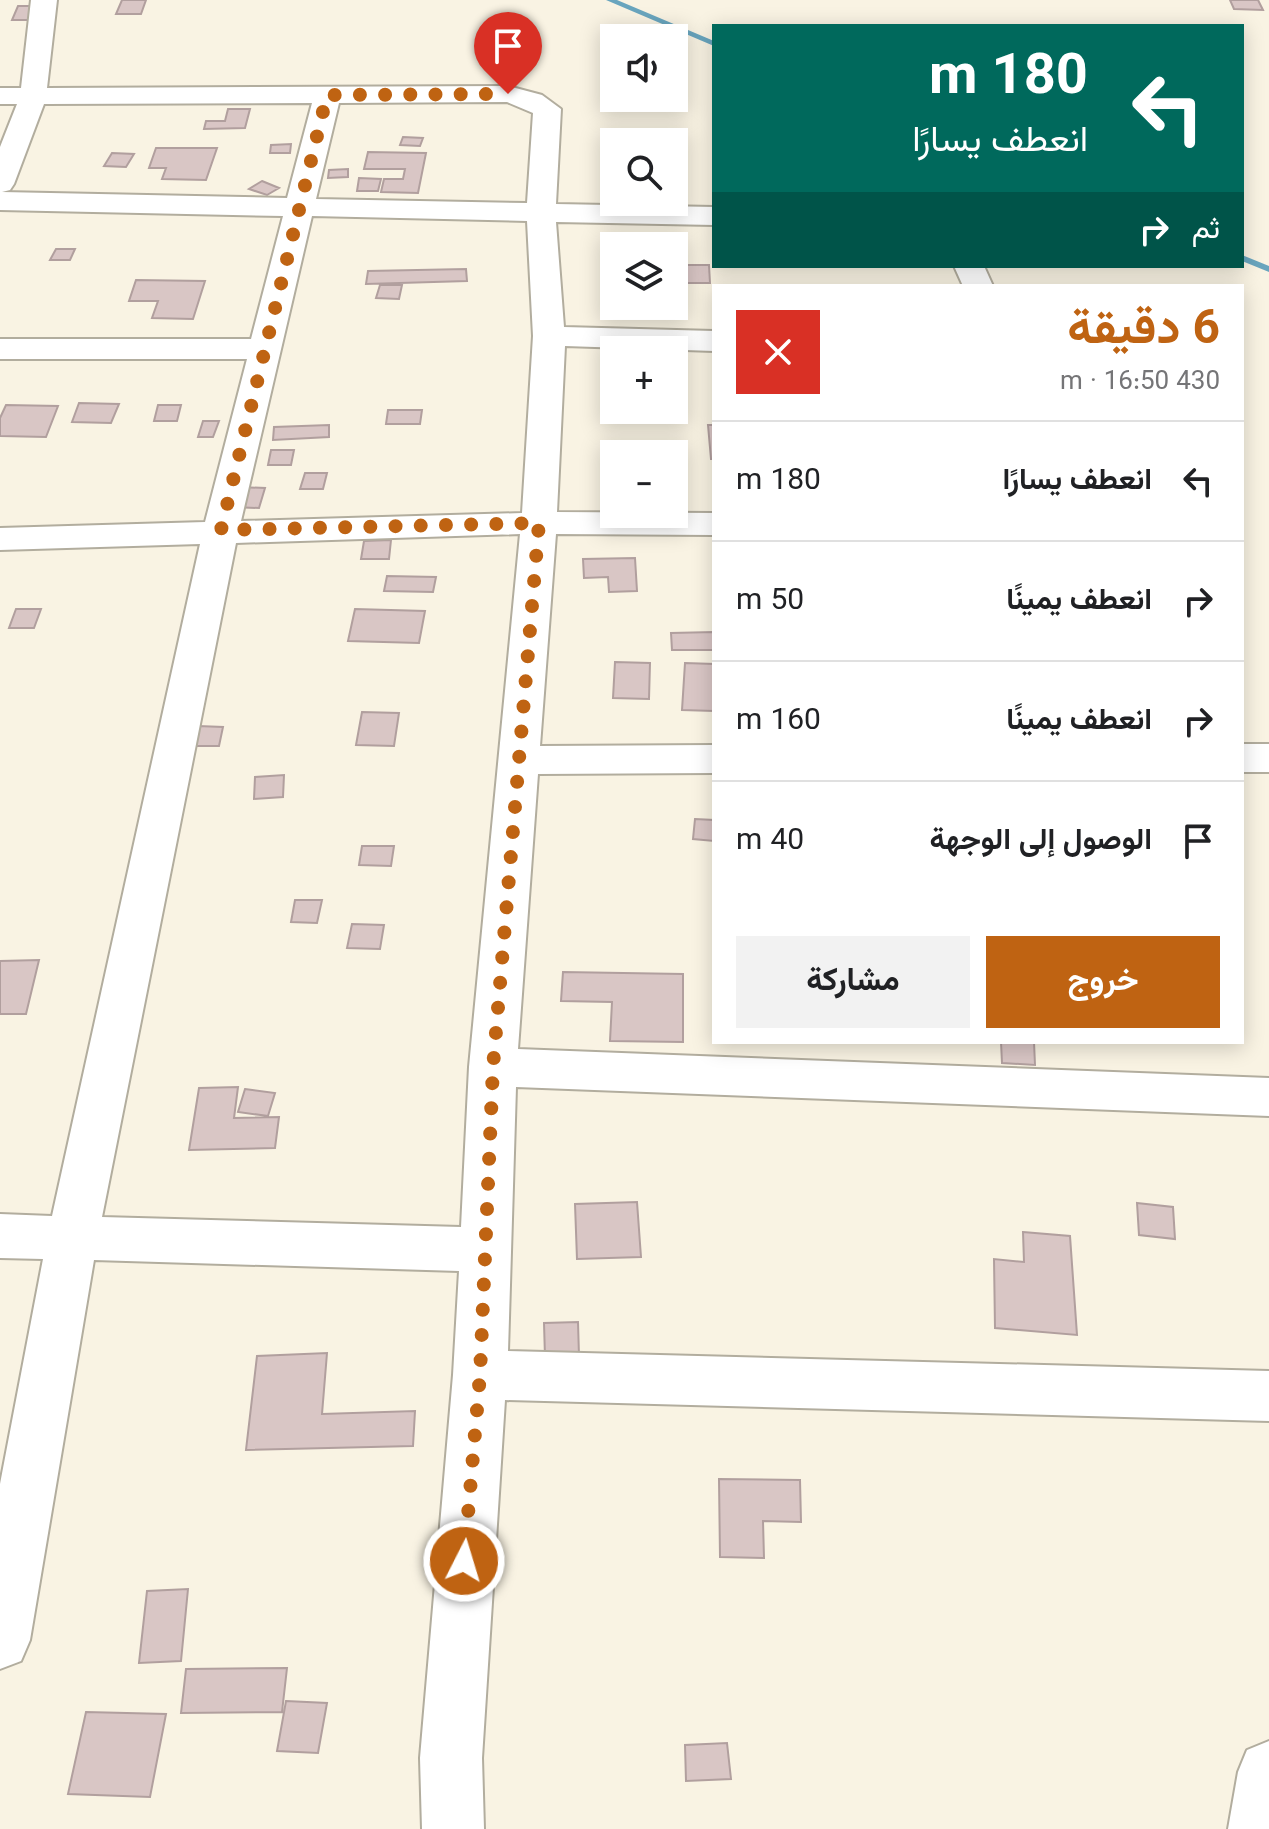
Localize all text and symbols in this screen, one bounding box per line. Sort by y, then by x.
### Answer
pin [474,12,542,94]
icon: arrive [486,24,530,68]
map controls [600,24,688,528]
button: sound [600,24,688,112]
text: 180 m [929,36,1088,123]
icon: left [1116,56,1220,160]
text: انعطف يسارًا [912,114,1088,170]
button: search [600,128,688,216]
text: ثم [1192,207,1220,254]
icon: right [1132,208,1176,252]
button: layers [600,232,688,320]
text: 6 دقيقة [1067,294,1220,369]
button: close [736,310,820,394]
button: + [600,336,688,424]
text: 430 m · 16:50 [1060,362,1220,403]
button: − [600,440,688,528]
text: 180 m [736,458,821,505]
text: انعطف يسارًا [1002,458,1152,505]
icon: left [1176,459,1220,503]
text: 50 m [736,578,804,625]
text: انعطف يمينًا [1006,578,1152,625]
icon: right [1176,579,1220,623]
text: 160 m [736,698,821,745]
text: انعطف يمينًا [1006,698,1152,745]
icon: right [1176,699,1220,743]
text: 40 m [736,818,804,865]
text: الوصول إلى الوجهة [929,818,1152,865]
icon: arrive [1176,819,1220,863]
button: مشاركة [736,936,970,1028]
button: خروج [986,936,1220,1028]
position arrow [422,1519,506,1603]

